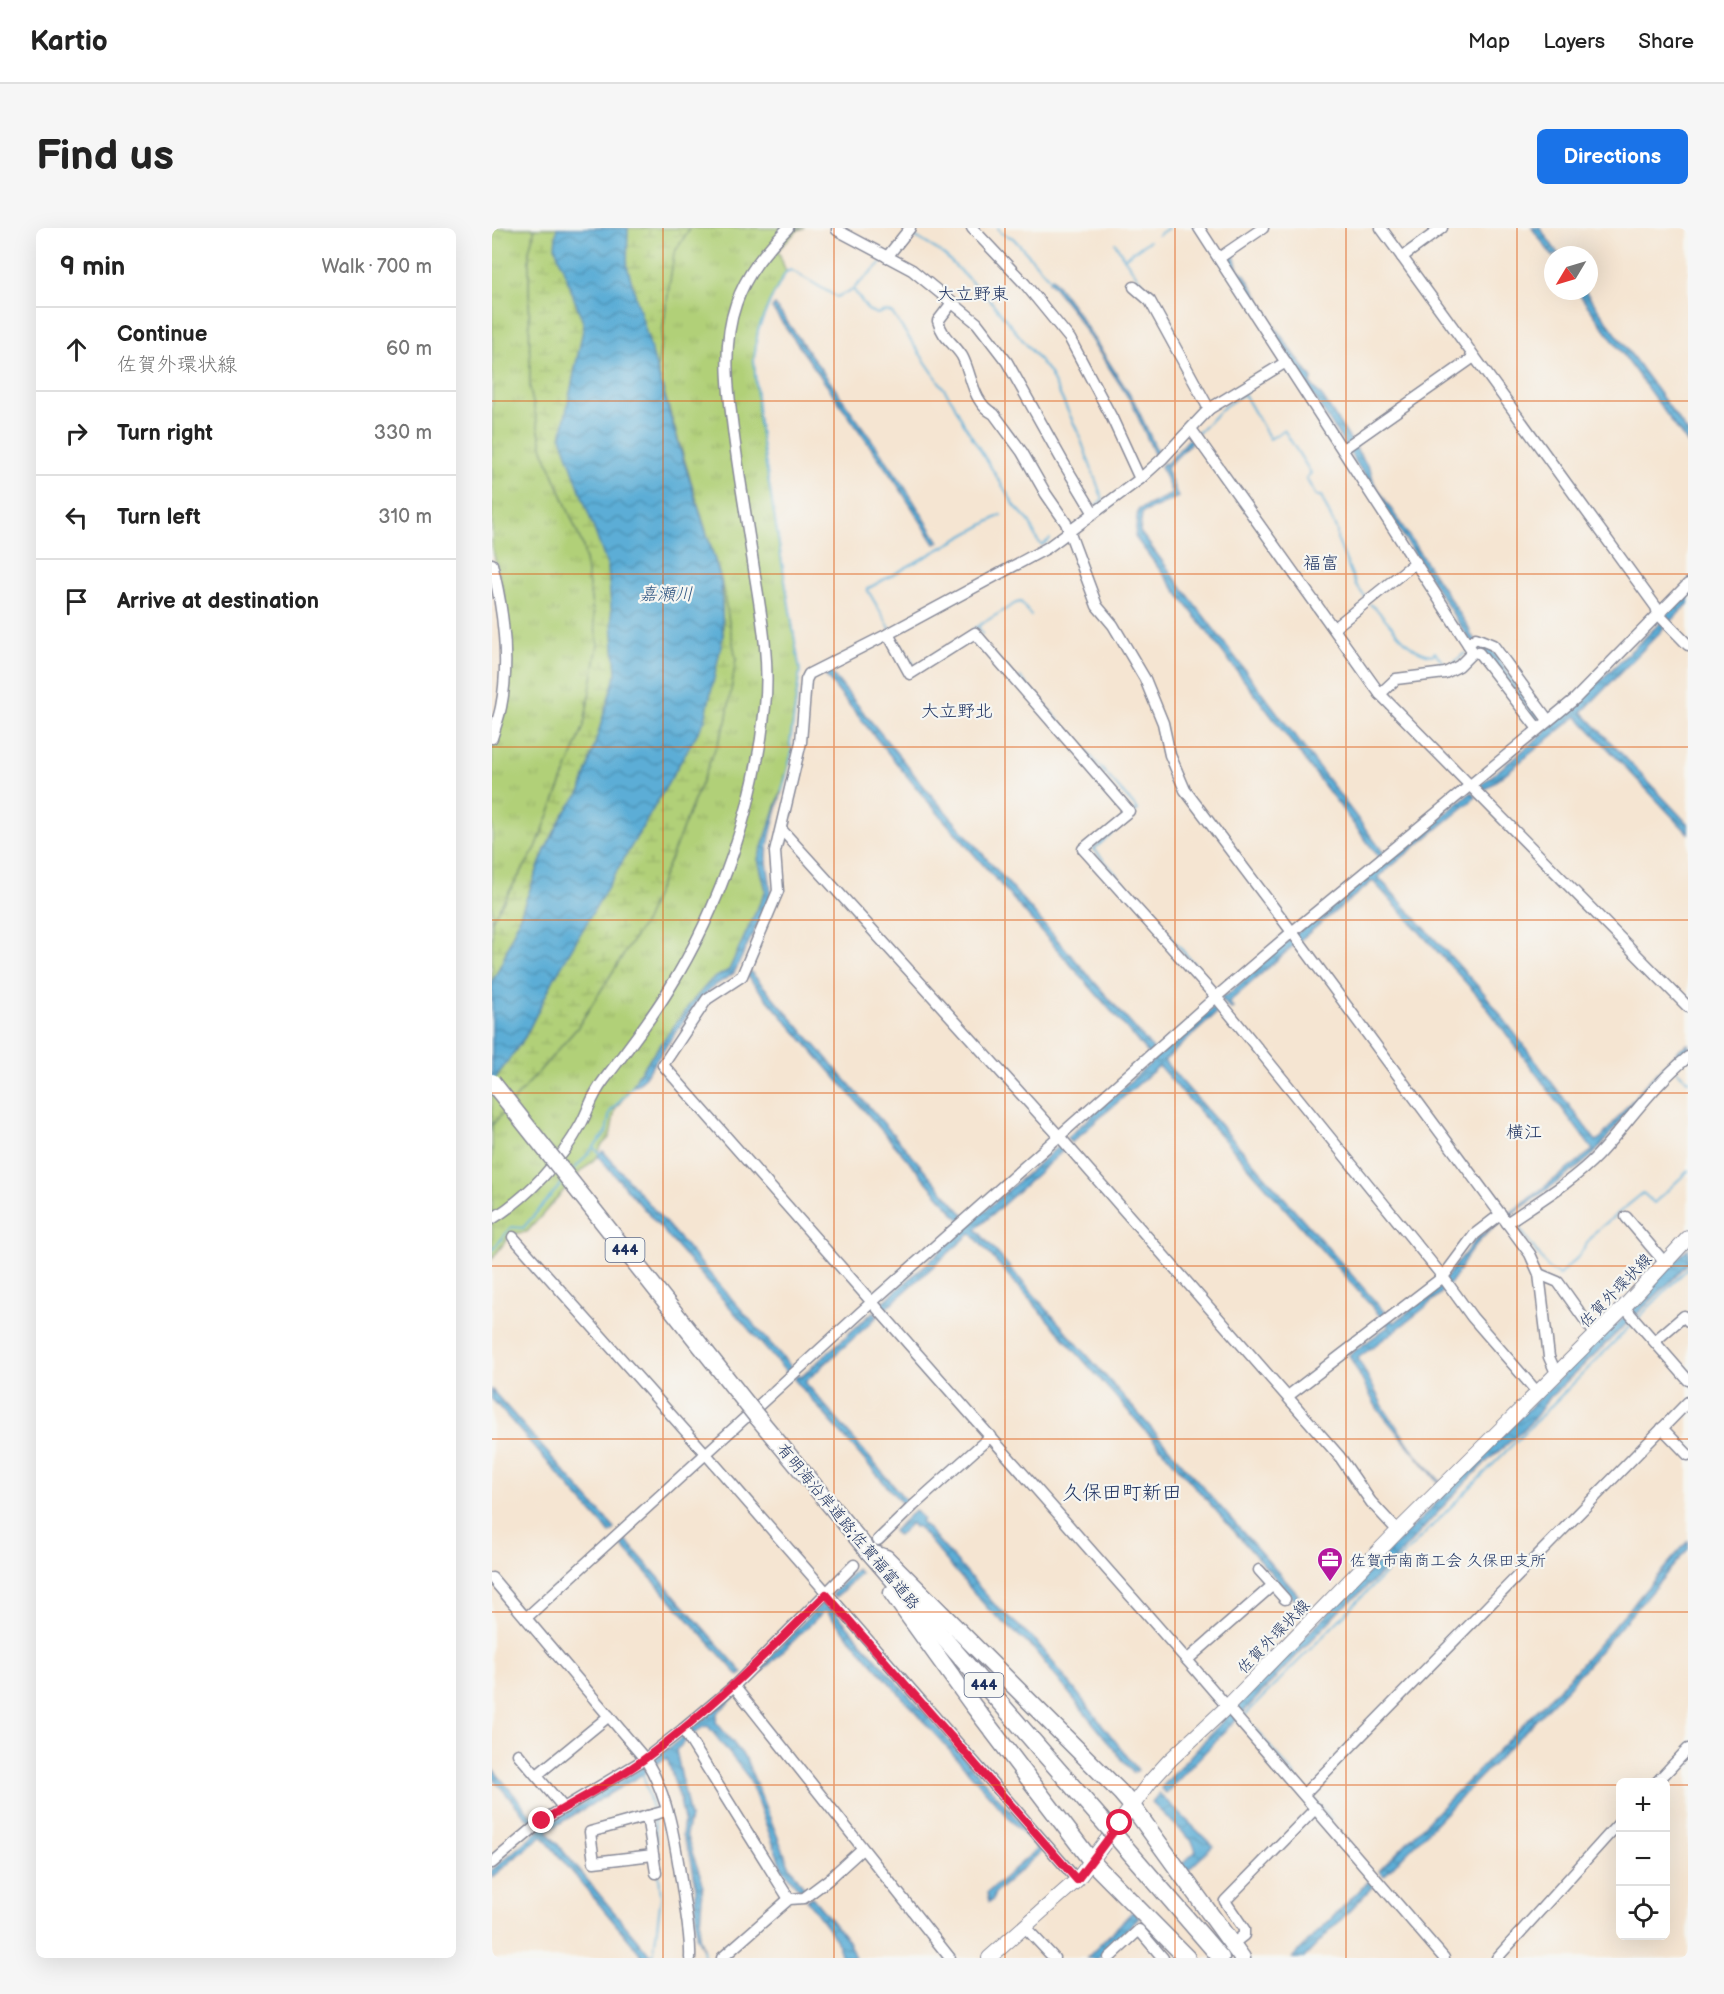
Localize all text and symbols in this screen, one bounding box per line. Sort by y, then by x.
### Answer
text: Kartio [30,25,108,58]
text: Map [1468,29,1510,54]
text: Layers [1543,29,1605,54]
text: Share [1638,29,1694,54]
button: Directions [1537,129,1688,184]
text: Find us [36,131,174,182]
north arrow [1544,246,1598,300]
text: 9 min [60,252,125,283]
text: Walk · 700 m [322,255,432,279]
district label: 大立野東 [937,284,1009,305]
text: Continue [117,321,207,348]
icon: ahead [60,333,93,366]
text: 60 m [386,337,432,361]
text: 佐賀外環状線 [117,353,237,377]
icon: right [60,417,93,450]
text: Turn right [117,420,213,447]
text: 330 m [374,421,432,445]
icon: left [60,501,93,534]
text: Turn left [117,504,201,531]
text: 310 m [378,505,432,529]
district label: 福富 [1303,553,1339,574]
water label: 嘉瀬川 [639,584,693,605]
icon: arrive [60,585,93,618]
text: Arrive at destination [117,588,319,615]
district label: 大立野北 [921,701,993,722]
district label: 横江 [1506,1122,1542,1143]
road number: 444 [606,1238,644,1262]
street label: 佐賀外環状線 [1576,1250,1656,1332]
street label: 有明海沿岸道路;佐賀福富道路 [773,1440,923,1614]
district label: 久保田町新田 [1062,1481,1182,1505]
office icon: 佐賀市南商工会 久保田支所 [1315,1545,1345,1583]
place label: 佐賀市南商工会 久保田支所 [1350,1552,1546,1571]
street label: 佐賀外環状線 [1234,1596,1314,1678]
road number: 444 [964,1673,1004,1697]
map controls [1616,1778,1670,1940]
button: + [1616,1778,1670,1832]
route end [528,1807,554,1833]
route start [1106,1809,1132,1835]
button: − [1616,1832,1670,1886]
button: locate [1616,1886,1670,1940]

